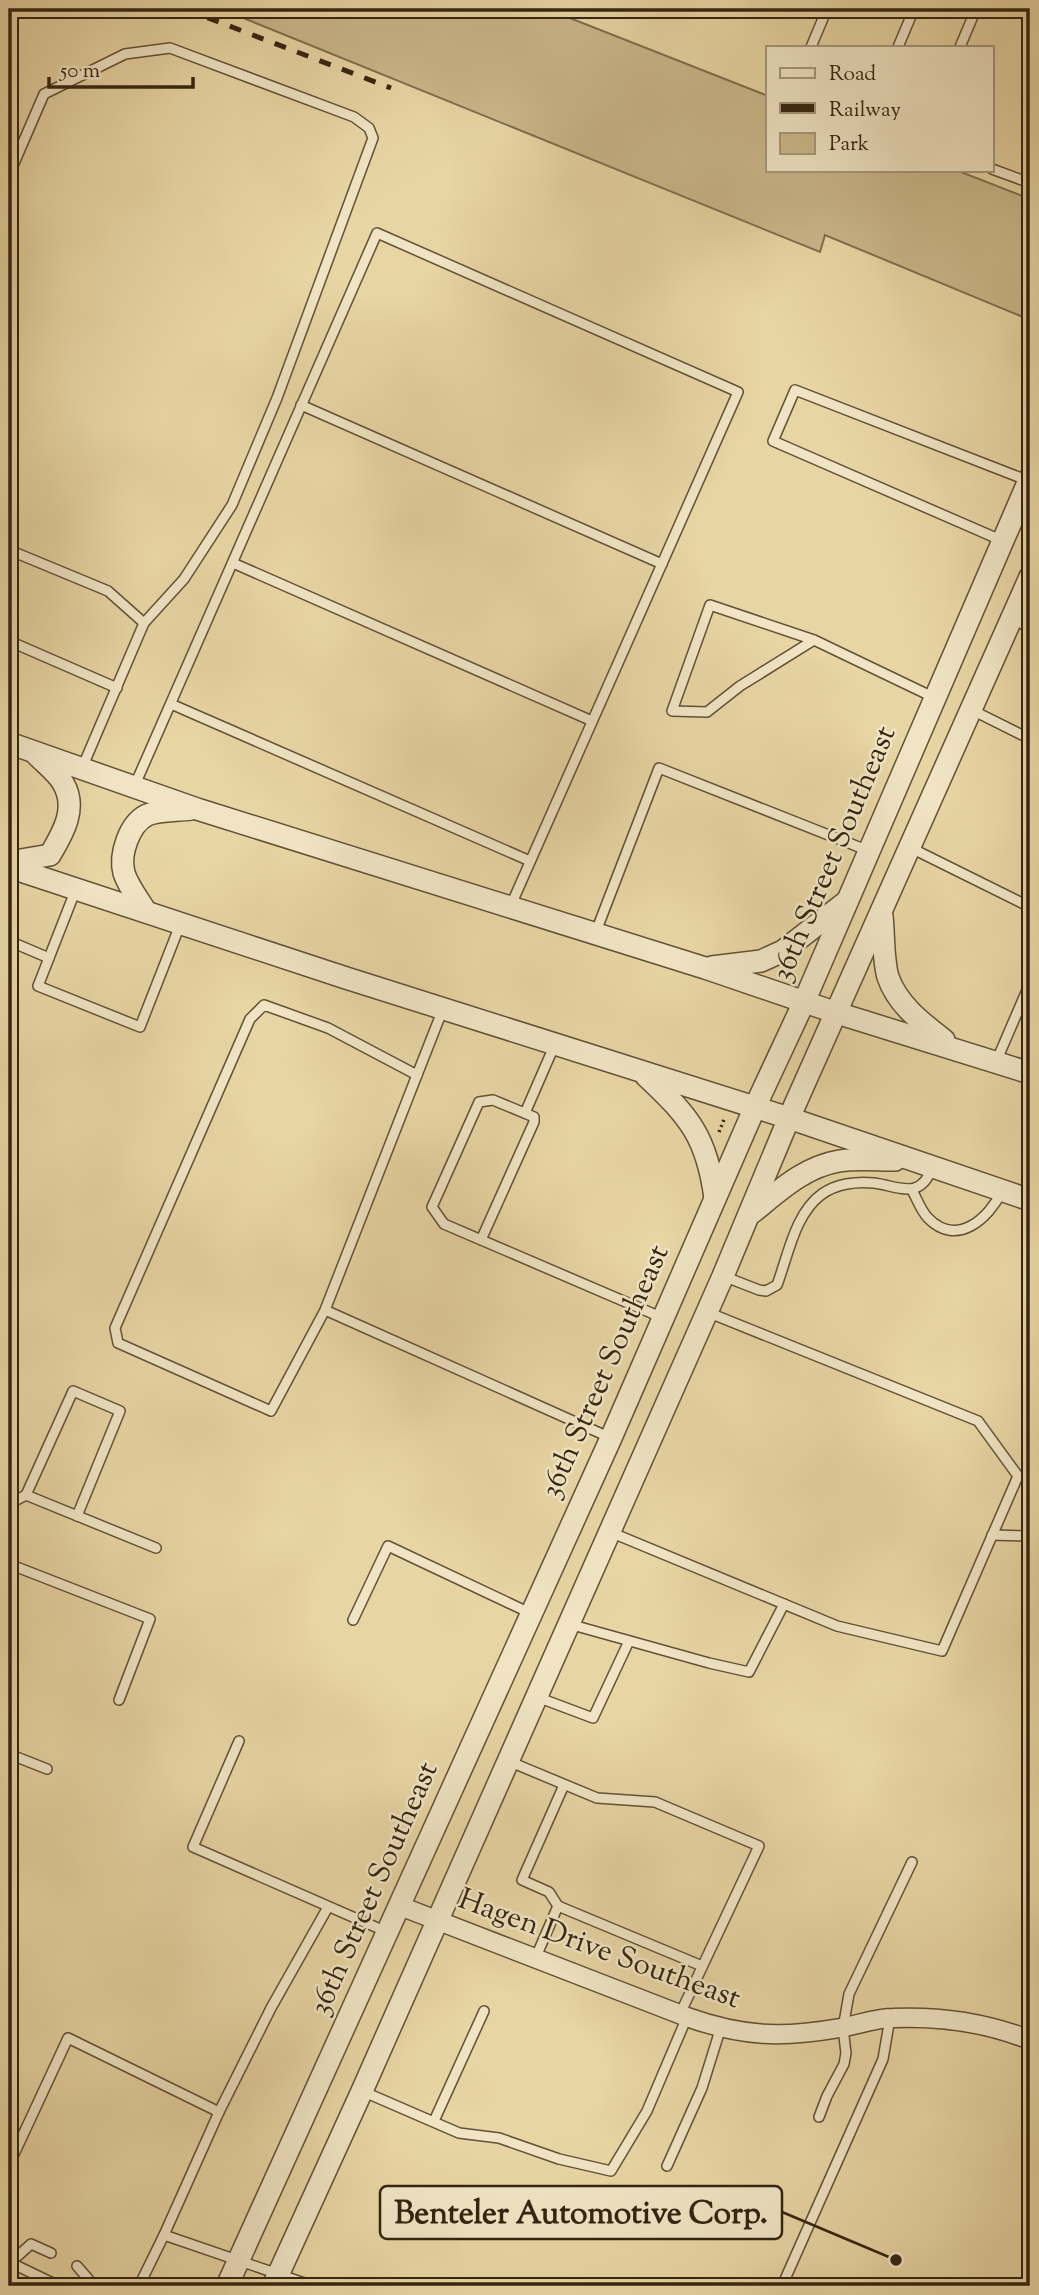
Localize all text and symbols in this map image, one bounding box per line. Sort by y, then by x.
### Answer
scale bar [49,46,192,90]
legend [766,46,993,172]
text: 50 m [59,57,100,87]
text: Road [829,60,876,90]
text: Railway [829,96,901,126]
text: Park [829,130,870,160]
street label: 36th Street Southeast [762,720,908,988]
street label: 36th Street Southeast [531,1238,681,1506]
street label: 36th Street Southeast [300,1755,450,2023]
street label: Hagen Drive Southeast [452,1879,746,2021]
callout: Benteler Automotive Corp. [380,2186,782,2239]
text: Benteler Automotive Corp. [394,2192,768,2238]

